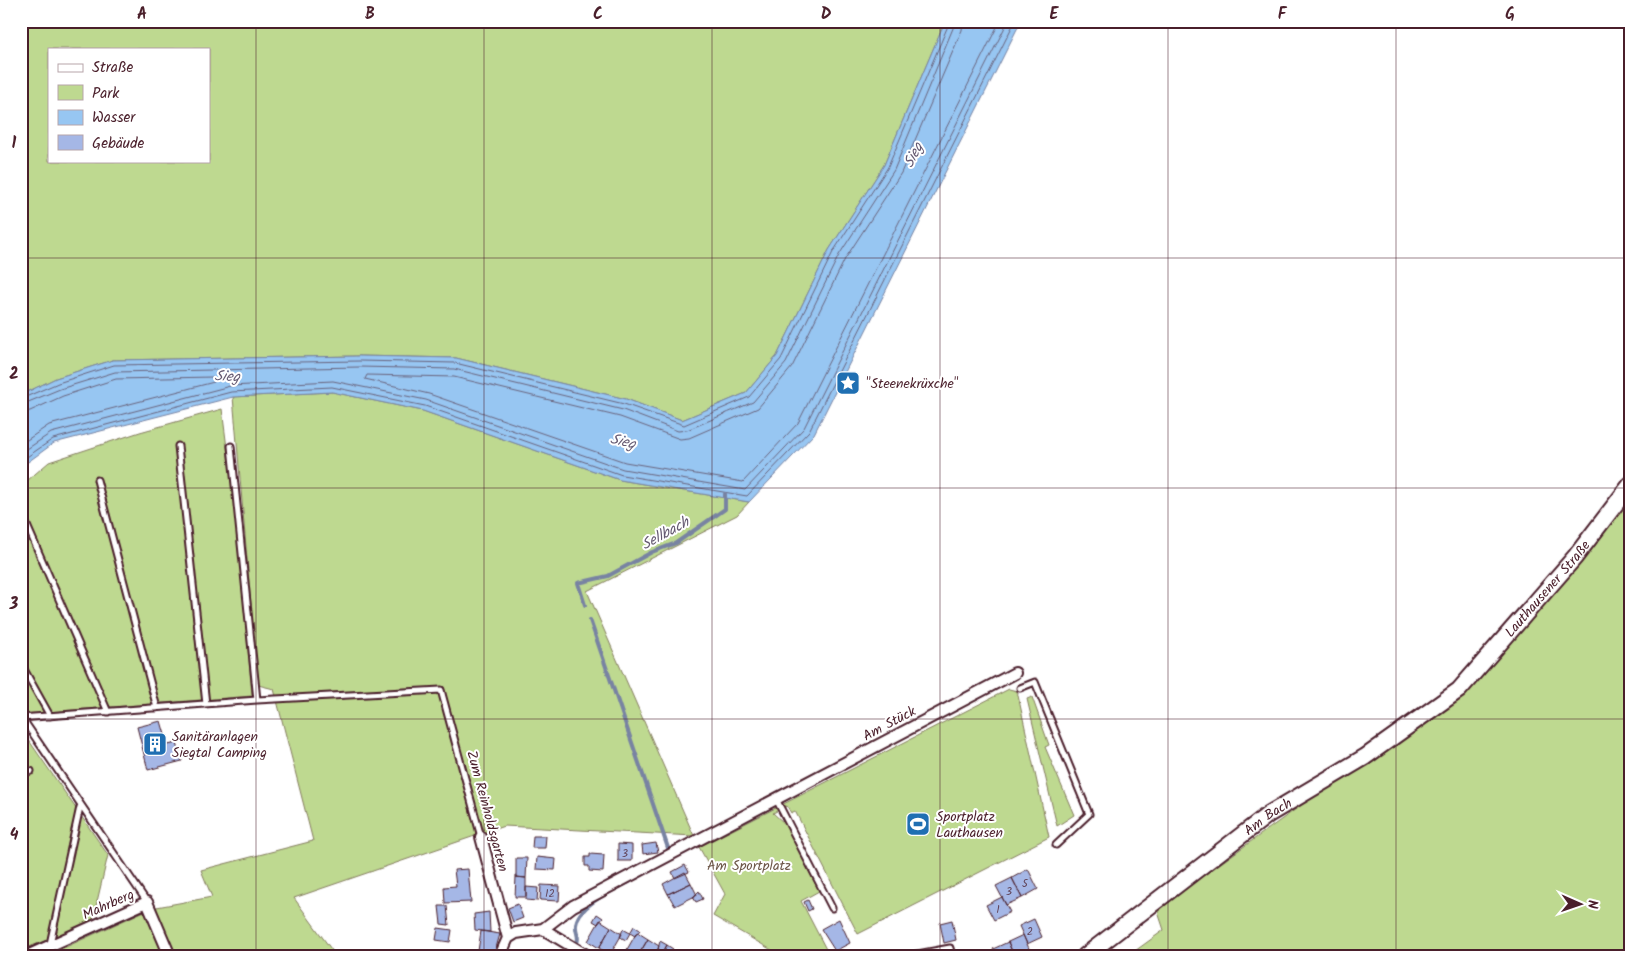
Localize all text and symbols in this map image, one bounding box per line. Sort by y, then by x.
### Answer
text: A [137,2,147,27]
text: B [365,2,375,27]
text: C [593,2,603,27]
text: D [821,2,832,27]
text: E [1050,2,1060,27]
text: F [1278,2,1288,27]
text: G [1505,2,1515,27]
legend [48,48,210,162]
text: Straße [92,56,134,80]
text: Park [92,82,120,106]
text: Wasser [92,106,136,130]
text: 1 [12,131,17,156]
text: Gebäude [92,132,145,156]
water label: Sieg [897,138,931,172]
text: 2 [9,362,19,387]
water label: Sieg [214,365,241,389]
place icon: "Steenekrüxche" [835,370,861,396]
place label: "Steenekrüxche" [866,373,959,395]
water label: Sieg [608,427,639,457]
water label: Sellbach [637,510,696,557]
street label: Lauthausener Straße [1500,535,1597,643]
text: 3 [9,592,19,617]
street label: Am Stück [859,700,920,747]
place label: Sanitäranlagen Siegtal Camping [172,726,267,764]
building icon: Sanitäranlagen Siegtal Camping [142,731,168,757]
street label: Zum Reinholdsgarten [460,748,514,874]
street label: Am Bach [1239,793,1296,842]
place label: Sportplatz Lauthausen [936,806,1003,844]
sports icon: Sportplatz Lauthausen [905,811,931,837]
text: 4 [10,823,19,848]
house number: 3 [622,845,628,863]
park label: Am Sportplatz [707,855,791,877]
house number: 5 [1022,875,1029,893]
north arrow [1554,880,1604,930]
house number: 3 [1006,883,1012,901]
street label: Mahrberg [79,884,138,926]
house number: 12 [545,885,555,903]
text: N [1581,900,1603,909]
house number: 1 [996,901,1000,919]
house number: 2 [1027,923,1033,941]

